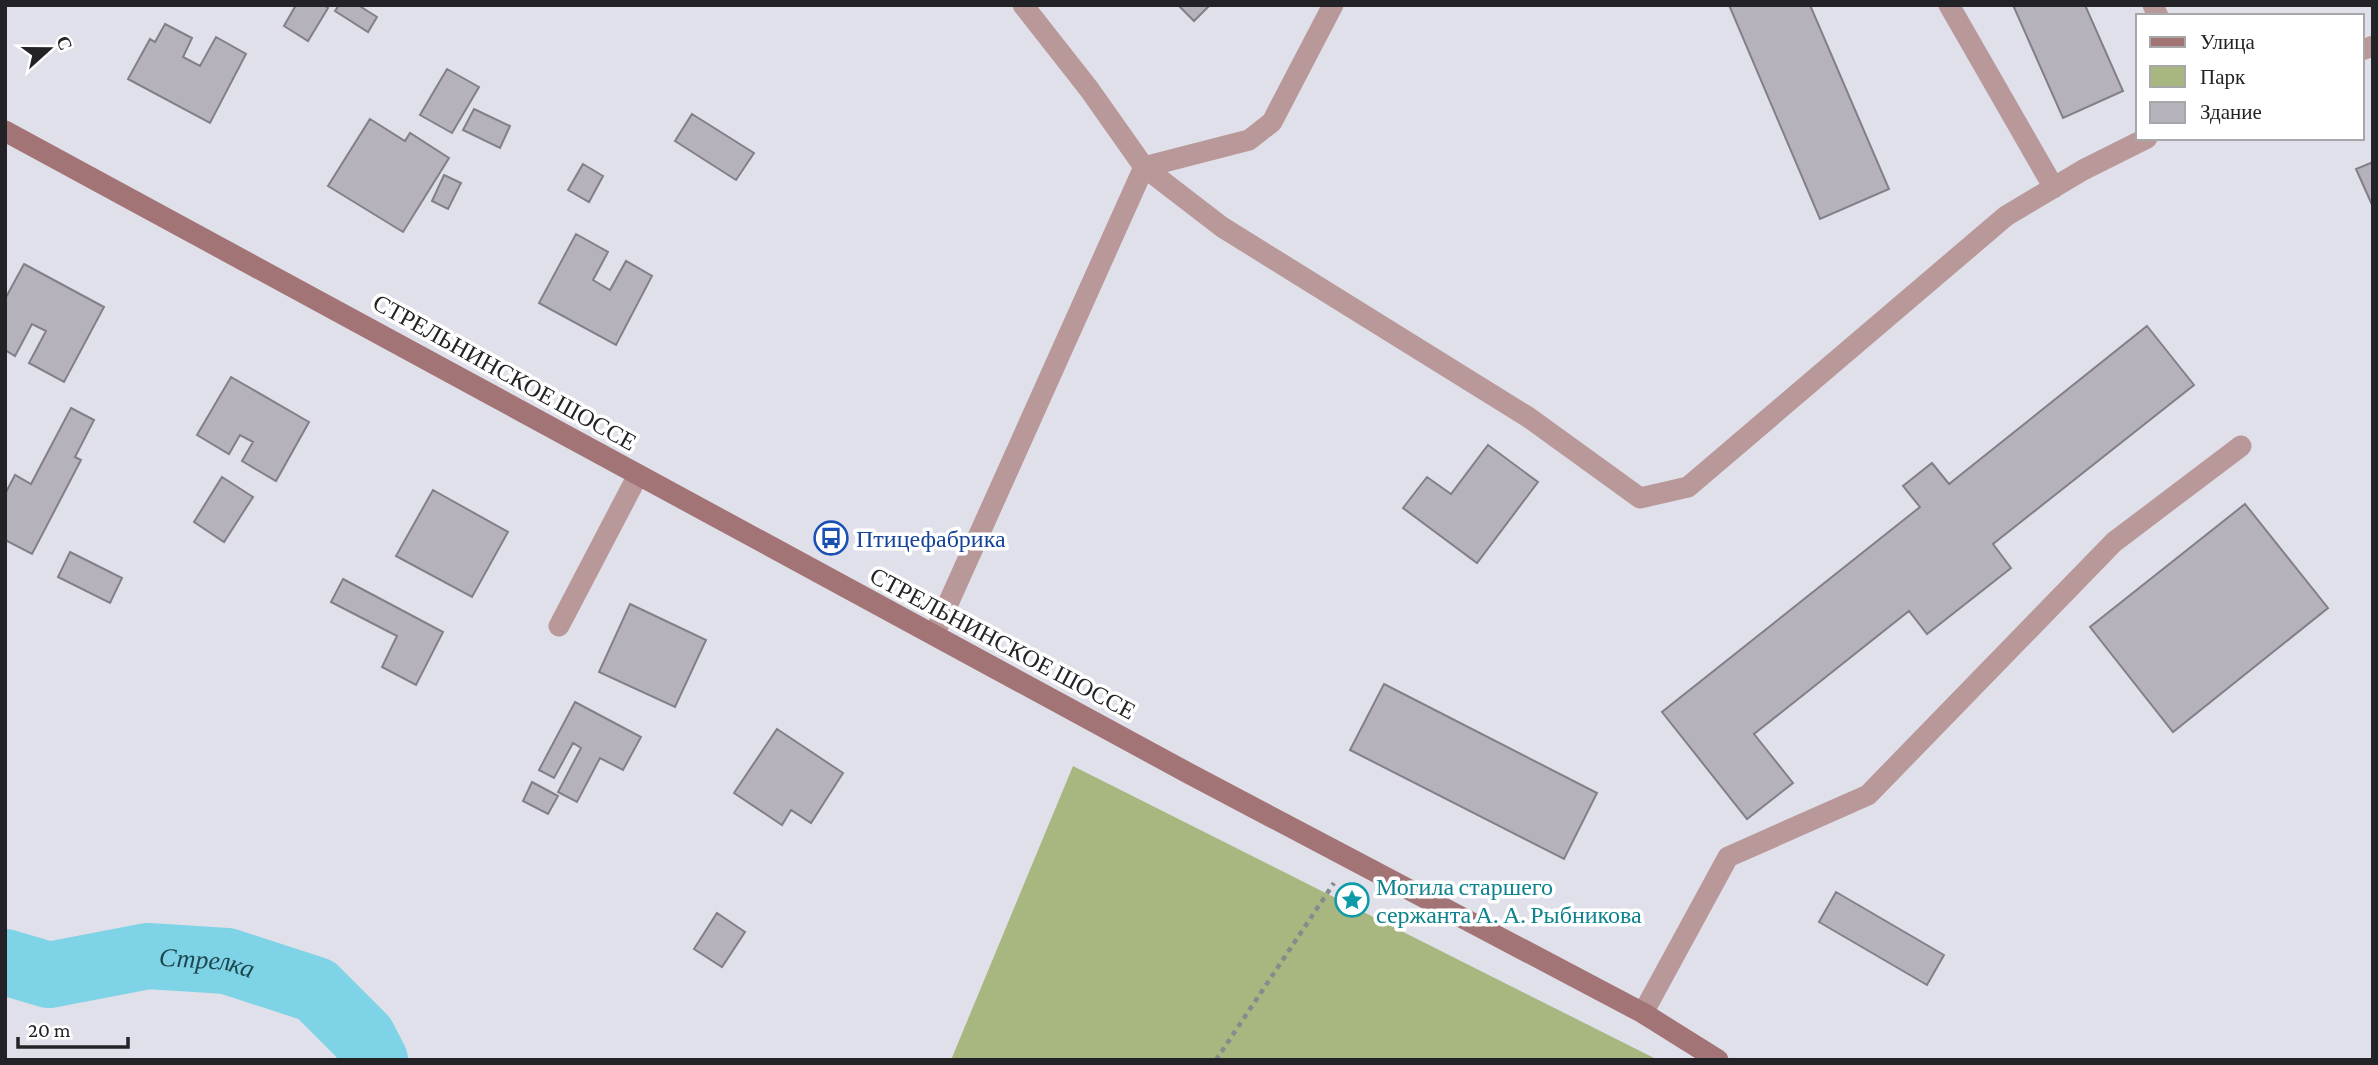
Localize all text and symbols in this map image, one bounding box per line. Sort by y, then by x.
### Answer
north arrow [14,14,84,84]
legend [2136,14,2364,140]
text: Улица [2200,30,2255,54]
text: С [52,33,77,53]
text: Парк [2200,65,2246,89]
text: Здание [2200,100,2262,124]
street label: СТРЕЛЬНИНСКОЕ ШОССЕ [369,288,641,456]
bus stop icon: Птицефабрика [812,519,850,557]
place label: Птицефабрика [856,525,1006,552]
street label: СТРЕЛЬНИНСКОЕ ШОССЕ [866,561,1140,725]
place label: Могила старшего сержанта А. А. Рыбникова [1376,873,1642,928]
place icon: Могила старшего сержанта А. А. Рыбникова [1333,881,1371,919]
water label: Стрелка [158,942,258,984]
scale bar [18,1006,128,1050]
text: 20 m [28,1018,71,1042]

